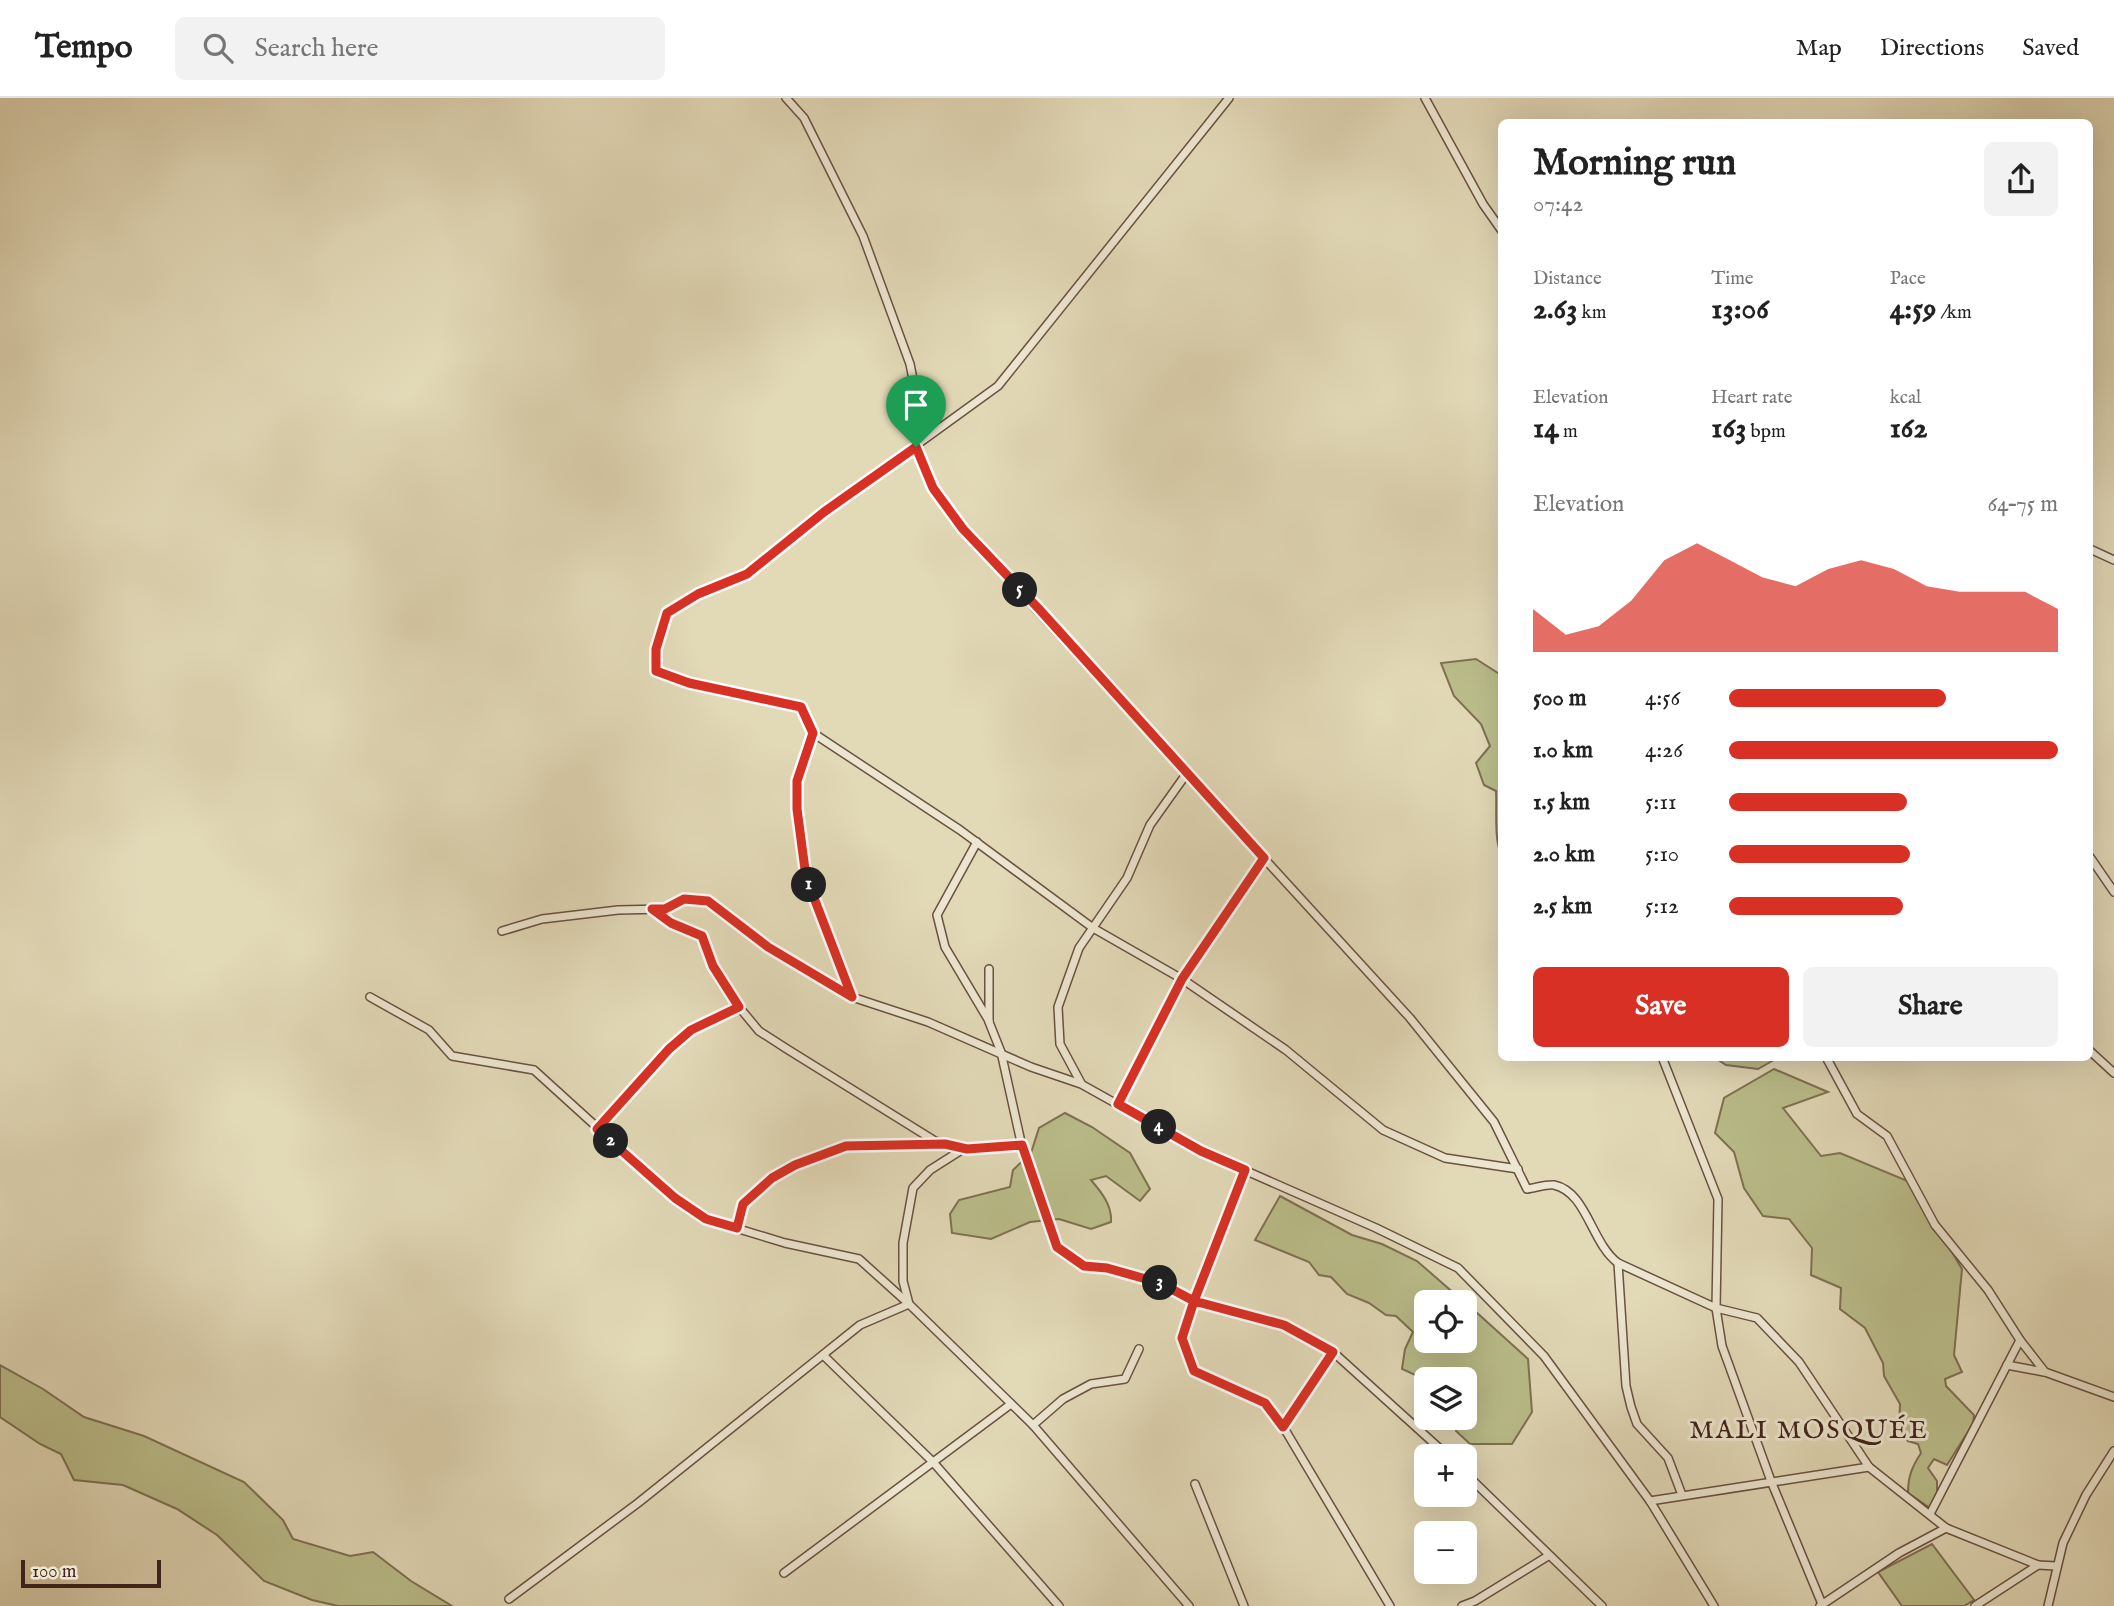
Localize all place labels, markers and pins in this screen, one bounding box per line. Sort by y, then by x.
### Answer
pin [886,375,946,447]
pin: 5 [1002,573,1038,608]
pin: 1 [792,868,826,902]
pin: 4 [1142,1110,1176,1144]
pin: 2 [594,1124,628,1158]
pin: 3 [1142,1266,1178,1300]

